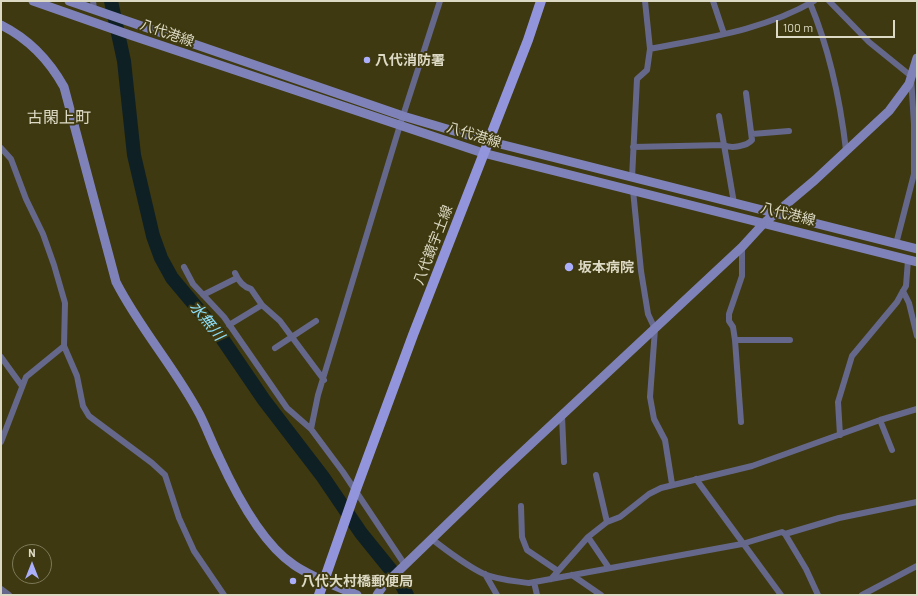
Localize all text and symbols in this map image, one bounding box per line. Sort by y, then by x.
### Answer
scale bar [778,12,897,38]
street label: 八代港線 [138,16,196,50]
text: 100 m [783,20,813,34]
place label: 八代消防署 [375,52,445,68]
marker: 八代消防署 [362,55,372,65]
district label: 古閑上町 [27,108,91,128]
street label: 八代港線 [445,119,503,151]
street label: 八代港線 [759,199,817,229]
street label: 八代鏡宇土線 [410,203,456,287]
place label: 坂本病院 [578,259,634,275]
marker: 坂本病院 [563,261,575,273]
water label: 水無川 [186,298,228,344]
north arrow [12,544,52,584]
text: N [28,546,36,559]
place label: 八代大村橋郵便局 [301,573,413,589]
marker: 八代大村橋郵便局 [288,576,298,586]

